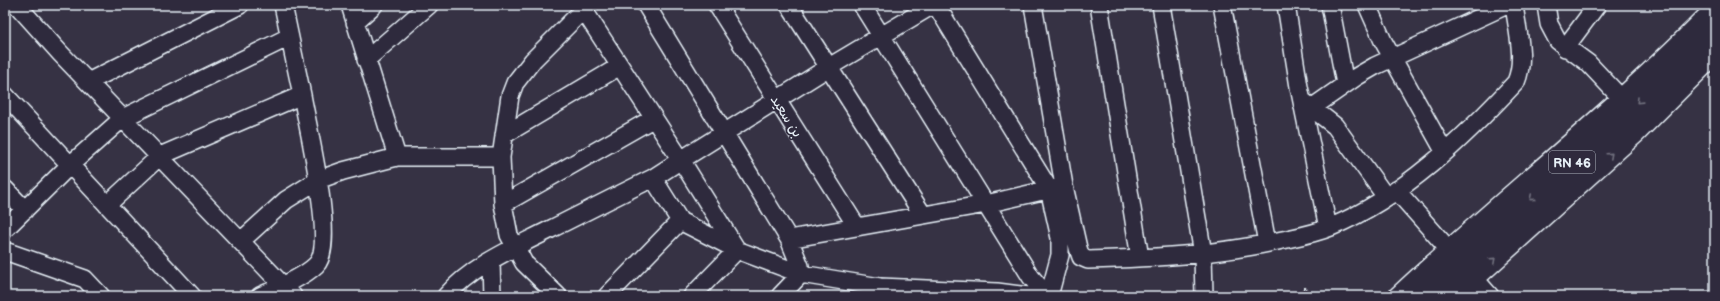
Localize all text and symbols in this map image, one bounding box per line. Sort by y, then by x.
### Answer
street label: بن سعيد [767,92,806,141]
one-way arrow [1636,96,1644,104]
road number: RN 46 [1549,151,1595,173]
one-way arrow [1605,152,1613,159]
one-way arrow [1529,193,1536,200]
one-way arrow [1488,258,1495,265]

